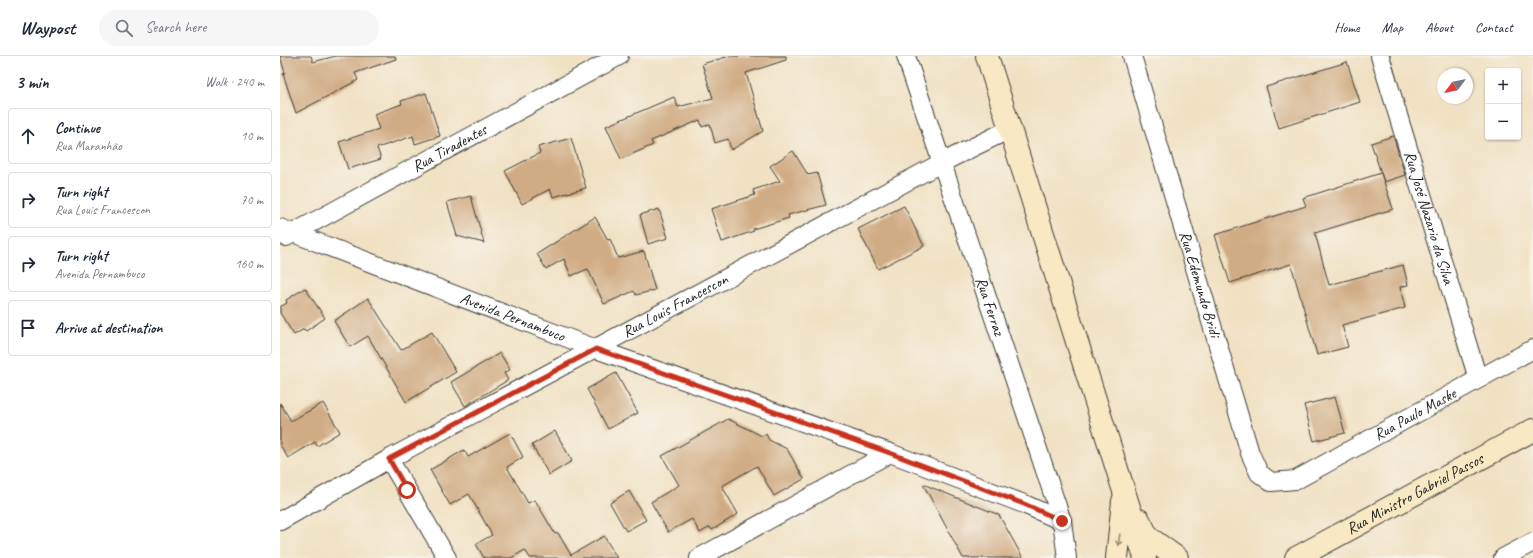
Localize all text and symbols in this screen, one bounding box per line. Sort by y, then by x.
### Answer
search box [99,10,379,46]
text: Waypost [20,16,75,40]
icon: search [113,17,135,39]
text: Search here [145,18,206,37]
text: Home [1334,19,1360,36]
text: Map [1382,19,1403,36]
text: About [1425,19,1453,36]
text: Contact [1475,19,1513,36]
north arrow [1437,68,1473,104]
map controls [1485,68,1521,140]
button: + [1485,68,1521,104]
text: 3 min [16,72,49,93]
text: Walk · 240 m [205,74,264,90]
button: − [1485,104,1521,140]
text: Continue [55,119,100,138]
street label: Rua Tiradentes [409,119,492,177]
icon: ahead [17,125,39,147]
text: 10 m [241,128,263,144]
text: Rua Maranhão [55,138,122,154]
street label: Rua José Nazario da Silva [1399,149,1459,288]
text: Turn right [55,183,108,202]
icon: right [17,189,39,211]
text: 70 m [241,192,263,208]
text: Rua Louis Francescon [55,202,150,218]
street label: Rua Edemundo Bridi [1175,229,1226,341]
text: Turn right [55,247,108,266]
icon: right [17,253,39,275]
text: 160 m [235,256,263,272]
text: Avenida Pernambuco [55,266,145,282]
street label: Rua Louis Francescon [619,269,732,342]
street label: Rua Ferraz [971,274,1009,339]
street label: Avenida Pernambuco [457,288,569,347]
icon: arrive [17,317,39,339]
text: Arrive at destination [55,319,162,338]
street label: Rua Paulo Maske [1370,383,1461,445]
street label: Rua Ministro Gabriel Passos [1343,448,1488,539]
route start [398,481,416,499]
route end [1053,512,1071,530]
one-way arrow [1115,533,1123,546]

